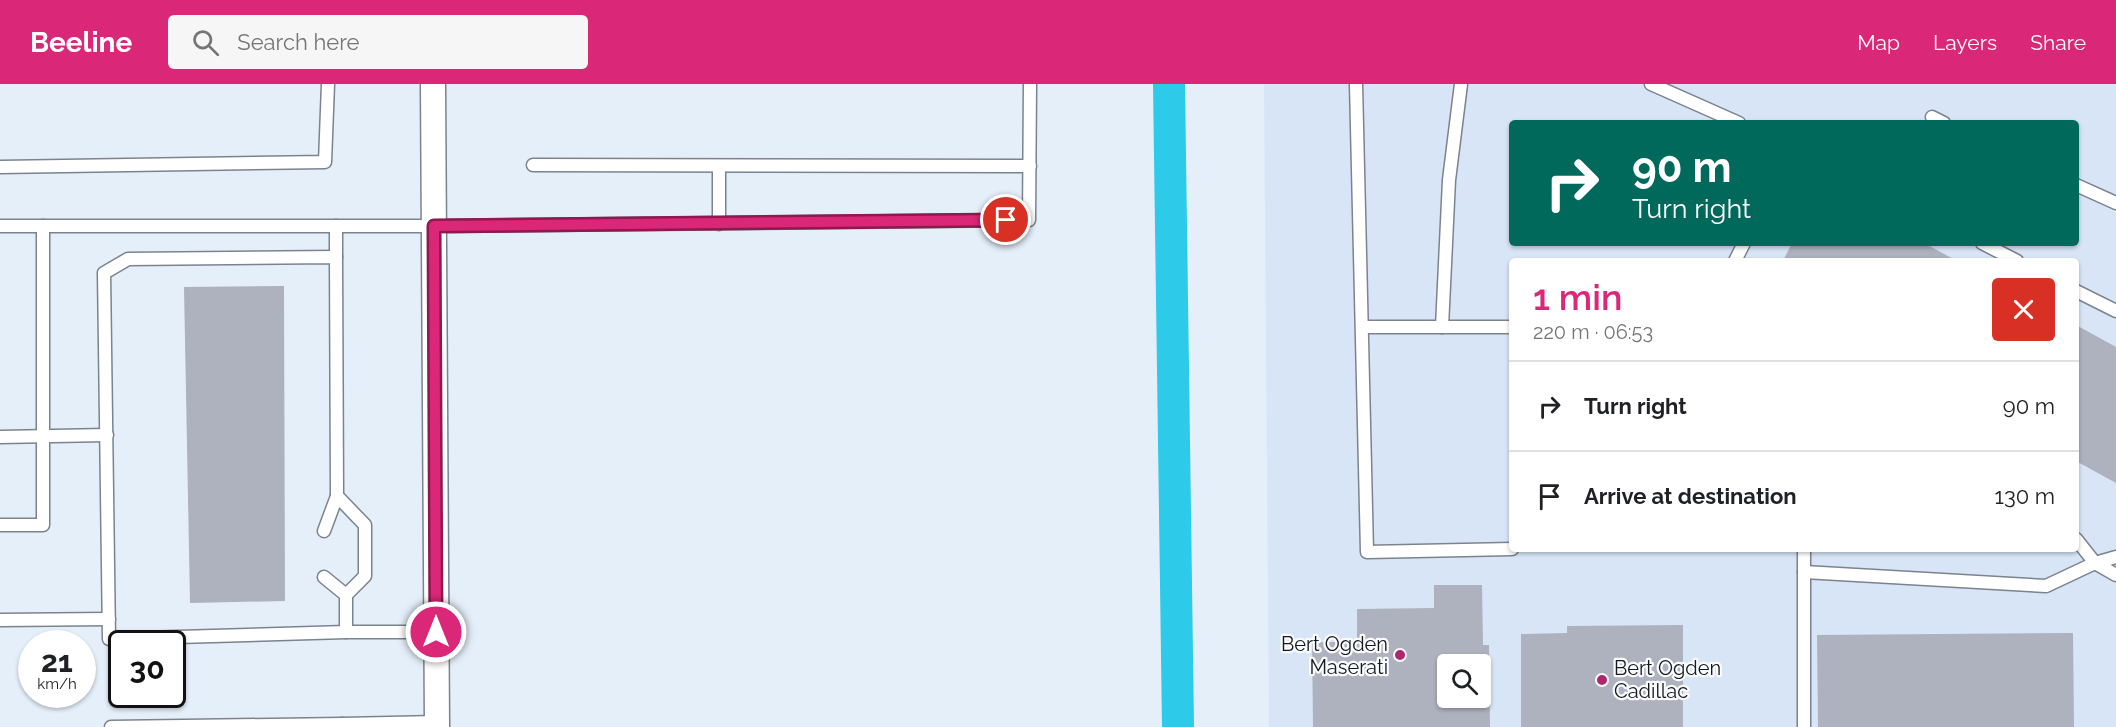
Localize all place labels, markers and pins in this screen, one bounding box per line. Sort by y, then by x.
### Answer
pin [980,194,1031,245]
place label: Bert Ogden Maserati [1281,632,1388,679]
marker: Bert Ogden Maserati [1393,648,1407,662]
place label: Bert Ogden Cadillac [1614,656,1721,703]
marker: Bert Ogden Cadillac [1595,673,1609,687]

